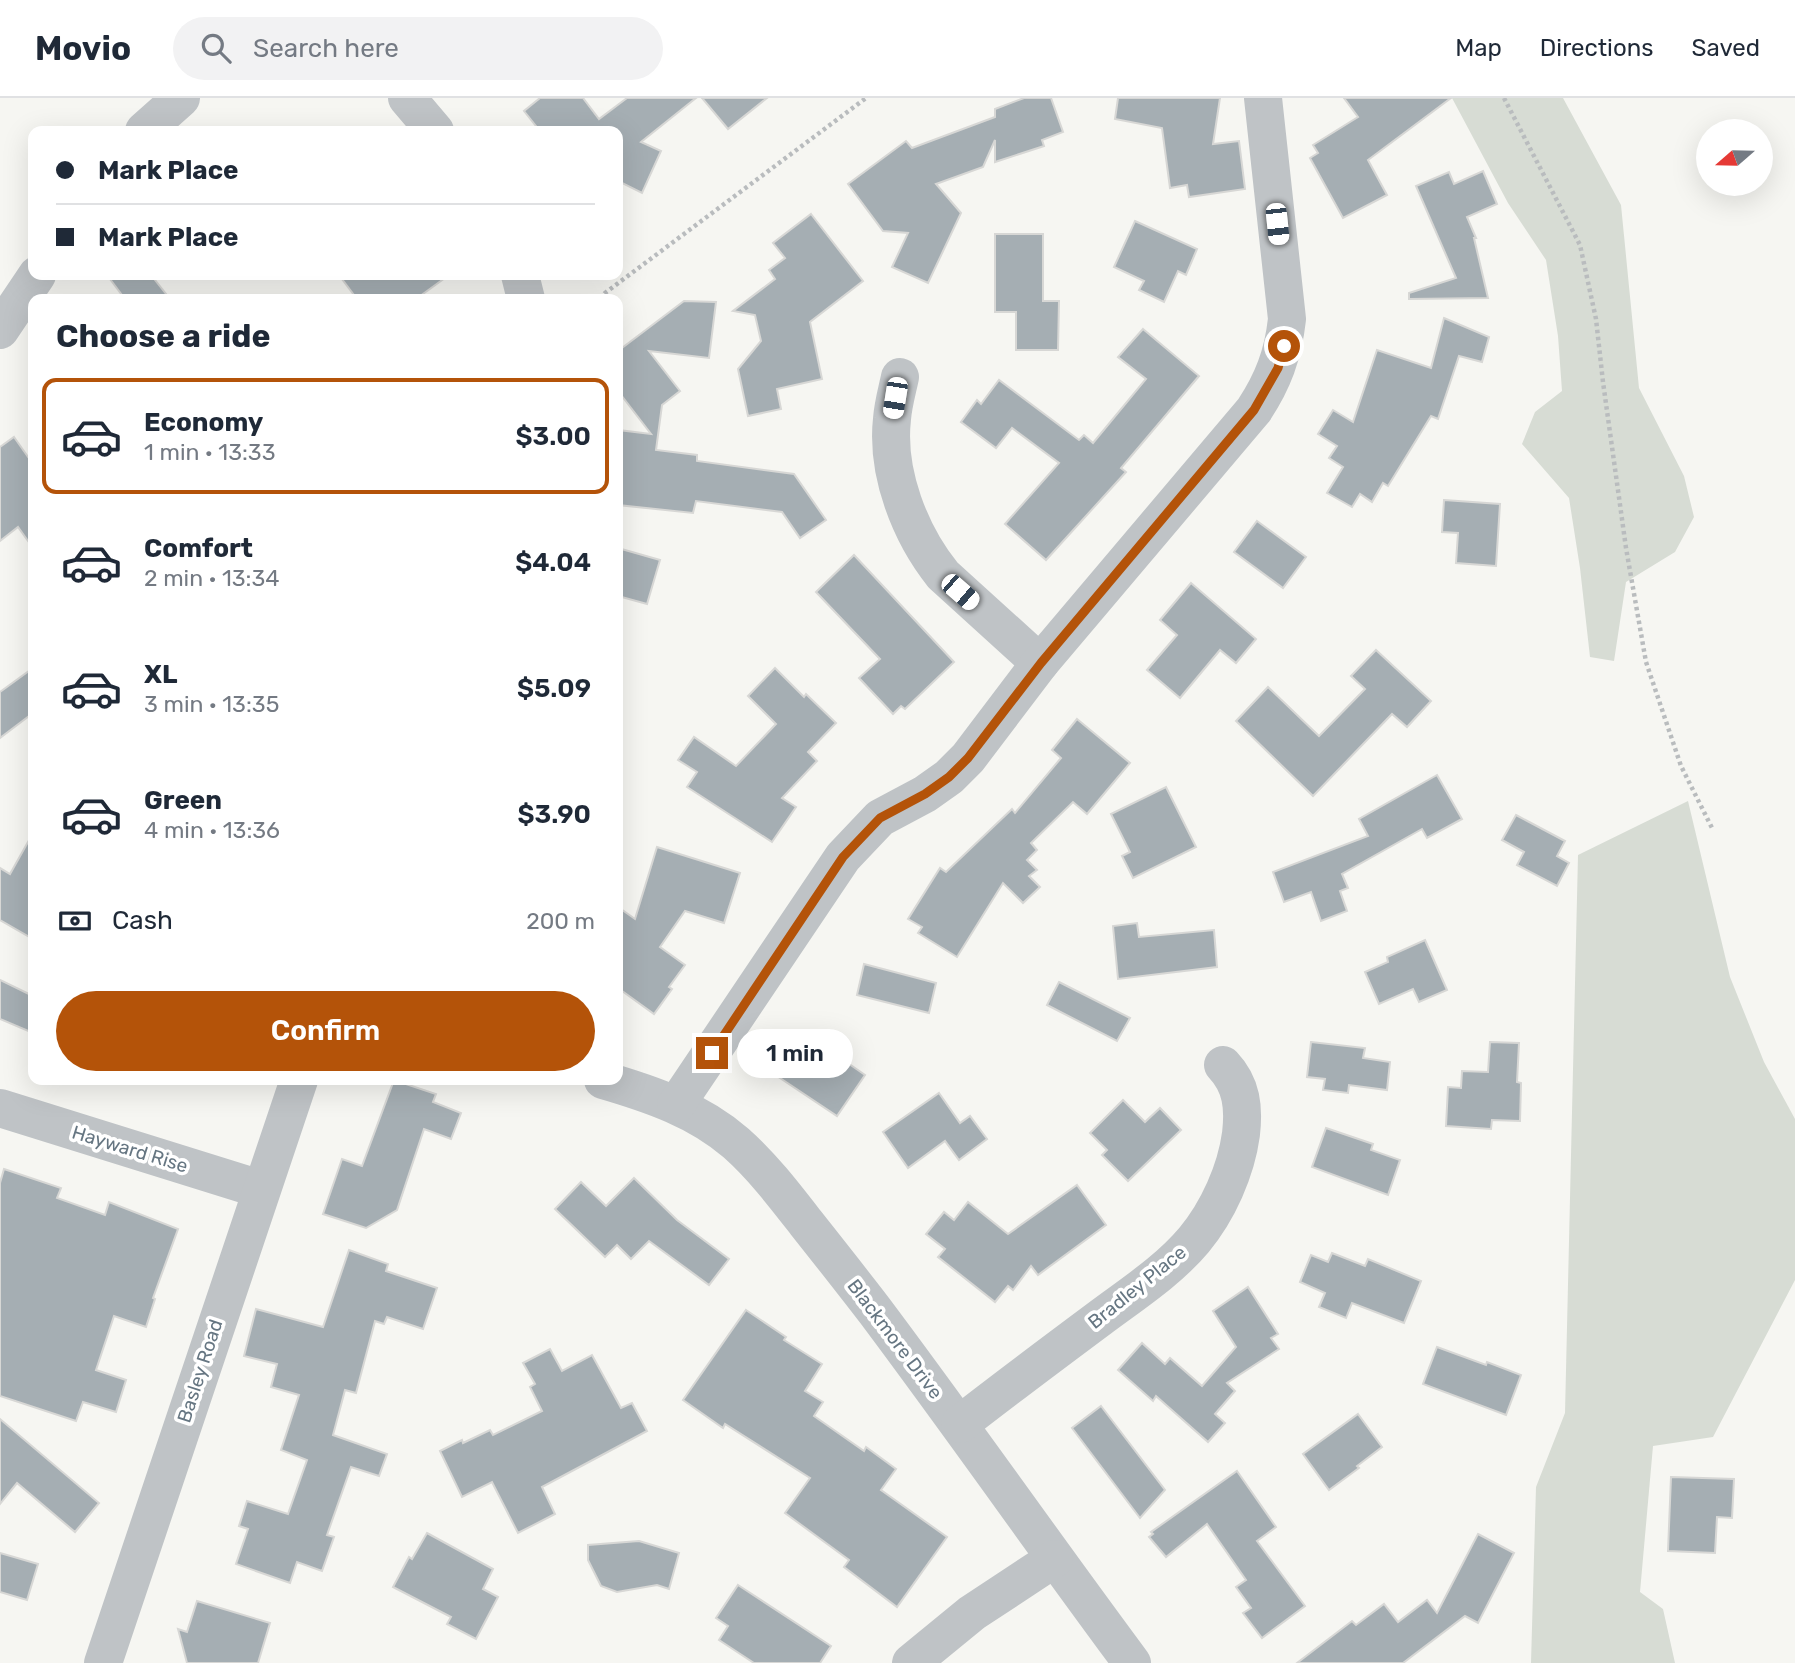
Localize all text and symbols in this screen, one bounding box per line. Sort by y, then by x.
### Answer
search box [173,17,663,80]
text: Movio [35,29,131,68]
icon: search [197,29,235,67]
text: Search here [253,33,399,64]
text: Map [1455,34,1502,62]
text: Directions [1540,34,1653,62]
text: Saved [1691,34,1760,62]
north arrow [1696,119,1773,196]
map controls [1696,119,1773,196]
text: Mark Place [98,155,238,186]
car [1265,202,1290,246]
text: Mark Place [98,222,238,253]
text: Choose a ride [56,317,270,355]
route start [1268,330,1300,362]
car [882,376,909,420]
icon: car [60,405,123,468]
text: Economy [144,407,263,438]
text: $3.00 [516,421,591,452]
text: 1 min · 13:33 [144,438,276,466]
icon: car [60,531,123,594]
text: Comfort [144,533,253,564]
text: $4.04 [515,547,591,578]
text: 2 min · 13:34 [144,564,280,592]
car [938,570,983,614]
icon: car [60,657,123,720]
text: XL [144,659,177,690]
text: $5.09 [517,673,591,704]
text: 3 min · 13:35 [144,690,279,718]
icon: car [60,783,123,846]
text: Green [144,785,222,816]
text: $3.90 [517,799,591,830]
text: 4 min · 13:36 [144,816,280,844]
icon: cash [56,902,94,940]
text: Cash [112,905,173,936]
text: 200 m [526,907,595,935]
button: Confirm [56,991,595,1071]
callout: 1 min [736,1028,852,1077]
route end [696,1037,728,1069]
text: 1 min [766,1039,824,1067]
street label: Hayward Rise [69,1120,191,1178]
street label: Bradley Place [1083,1240,1191,1334]
street label: Blackmore Drive [842,1275,948,1403]
street label: Basley Road [172,1316,228,1426]

